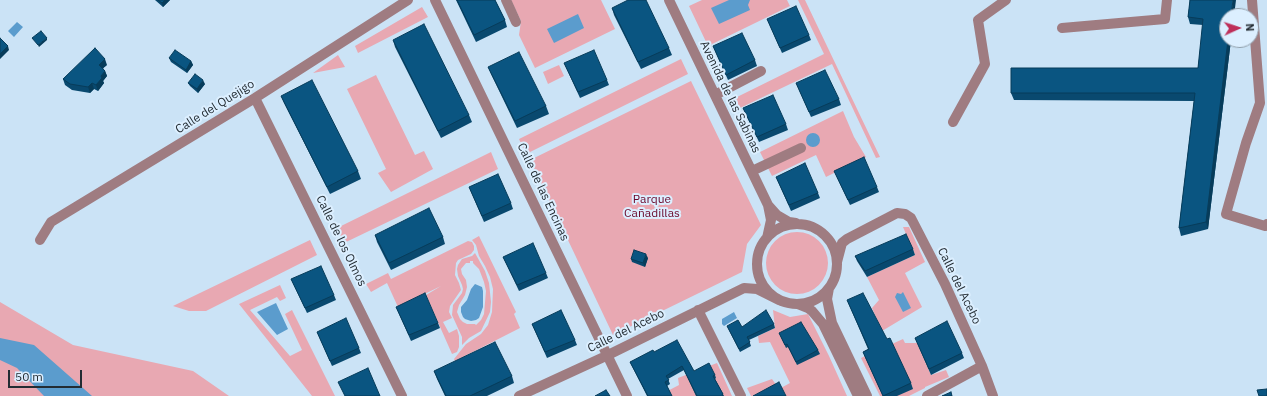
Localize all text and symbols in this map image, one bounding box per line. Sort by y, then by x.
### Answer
north arrow [1219,8,1259,48]
text: N [1243,23,1257,32]
street label: Avenida de las Sabinas [697,39,763,155]
street label: Calle del Quejigo [173,77,257,137]
street label: Calle de las Encinas [514,141,572,243]
street label: Calle de los Olmos [313,193,369,289]
park label: Parque Cañadillas [624,193,680,221]
street label: Calle del Acebo [934,245,984,327]
street label: Calle del Acebo [585,306,667,356]
scale bar [10,362,84,388]
text: 50 m [15,369,43,384]

